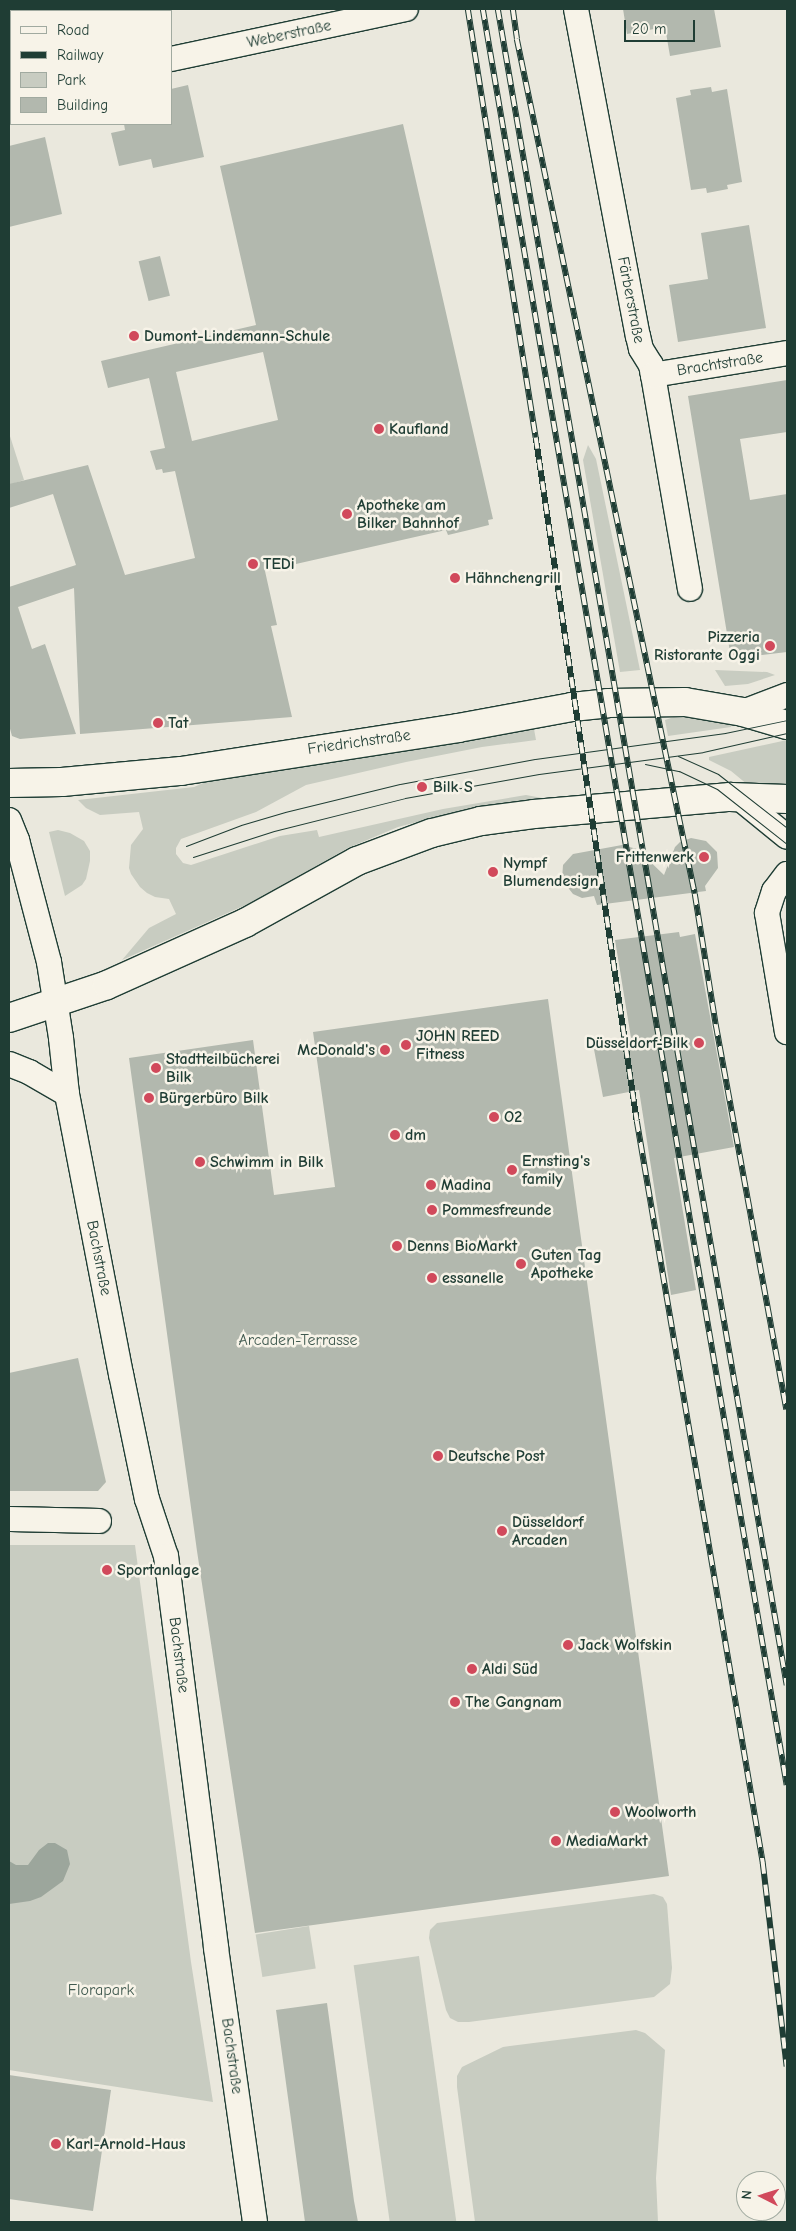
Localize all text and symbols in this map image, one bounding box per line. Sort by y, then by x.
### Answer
legend [10,10,172,125]
scale bar [626,10,697,42]
street label: Weberstraße [245,16,333,52]
text: 20 m [632,20,666,38]
text: Road [57,21,89,39]
text: Railway [57,46,103,64]
text: Park [57,71,86,89]
text: Building [57,96,108,114]
street label: Färberstraße [613,255,649,345]
place label: Dumont-Lindemann-Schule [144,326,330,346]
marker: Dumont-Lindemann-Schule [128,330,140,342]
street label: Brachtstraße [676,348,764,380]
place label: Kaufland [389,419,449,439]
marker: Kaufland [373,423,385,435]
place label: Apotheke am Bilker Bahnhof [357,495,459,533]
marker: Apotheke am Bilker Bahnhof [341,508,353,520]
place label: TEDi [263,554,295,574]
marker: TEDi [247,558,259,570]
place label: Hähnchengrill [465,568,561,588]
marker: Hähnchengrill [449,572,461,584]
place label: Pizzeria Ristorante Oggi [654,627,760,665]
marker: Pizzeria Ristorante Oggi [764,640,776,652]
place label: Tat [168,713,188,733]
marker: Tat [152,717,164,729]
street label: Friedrichstraße [306,725,412,759]
place label: Bilk S [433,777,473,797]
marker: Bilk S [415,780,429,794]
place label: Frittenwerk [616,847,694,867]
marker: Frittenwerk [698,851,710,863]
place label: Nympf Blumendesign [503,853,598,891]
marker: Nympf Blumendesign [487,866,499,878]
place label: JOHN REED Fitness [416,1026,500,1064]
place label: Düsseldorf-Bilk [586,1033,688,1053]
marker: Düsseldorf-Bilk [692,1036,706,1050]
marker: JOHN REED Fitness [400,1039,412,1051]
place label: McDonald's [297,1040,375,1060]
marker: McDonald's [379,1044,391,1056]
place label: Stadtteilbücherei Bilk [166,1049,280,1087]
marker: Stadtteilbücherei Bilk [150,1062,162,1074]
place label: Bürgerbüro Bilk [159,1088,268,1108]
marker: Bürgerbüro Bilk [143,1092,155,1104]
place label: O2 [504,1107,522,1127]
marker: O2 [488,1111,500,1123]
place label: dm [405,1125,426,1145]
marker: dm [389,1129,401,1141]
place label: Ernsting's family [522,1151,590,1189]
place label: Schwimm in Bilk [210,1152,323,1172]
marker: Schwimm in Bilk [194,1156,206,1168]
marker: Ernsting's family [506,1164,518,1176]
place label: Madina [441,1175,491,1195]
marker: Madina [425,1179,437,1191]
place label: Pommesfreunde [442,1200,551,1220]
marker: Pommesfreunde [426,1204,438,1216]
street label: Bachstraße [82,1219,116,1297]
place label: Denns BioMarkt [407,1236,517,1256]
marker: Denns BioMarkt [391,1240,403,1252]
place label: Guten Tag Apotheke [531,1245,602,1283]
marker: Guten Tag Apotheke [515,1258,527,1270]
place label: essanelle [442,1268,504,1288]
marker: essanelle [426,1272,438,1284]
park label: Arcaden-Terrasse [239,1330,357,1350]
place label: Deutsche Post [448,1446,545,1466]
marker: Deutsche Post [432,1450,444,1462]
place label: Düsseldorf Arcaden [512,1512,584,1550]
marker: Düsseldorf Arcaden [496,1525,508,1537]
place label: Sportanlage [117,1560,199,1580]
marker: Sportanlage [101,1564,113,1576]
street label: Bachstraße [165,1616,193,1694]
place label: Jack Wolfskin [578,1635,672,1655]
marker: Jack Wolfskin [562,1639,574,1651]
place label: Aldi Süd [482,1659,538,1679]
marker: Aldi Süd [466,1663,478,1675]
place label: The Gangnam [465,1692,562,1712]
marker: The Gangnam [449,1696,461,1708]
place label: Woolworth [625,1802,697,1822]
marker: Woolworth [609,1806,621,1818]
place label: MediaMarkt [566,1831,648,1851]
marker: MediaMarkt [550,1835,562,1847]
park label: Florapark [68,1980,134,2000]
street label: Bachstraße [217,2017,247,2095]
place label: Karl-Arnold-Haus [66,2134,186,2154]
marker: Karl-Arnold-Haus [50,2138,62,2150]
north arrow [736,2171,786,2221]
text: N [738,2189,755,2200]

